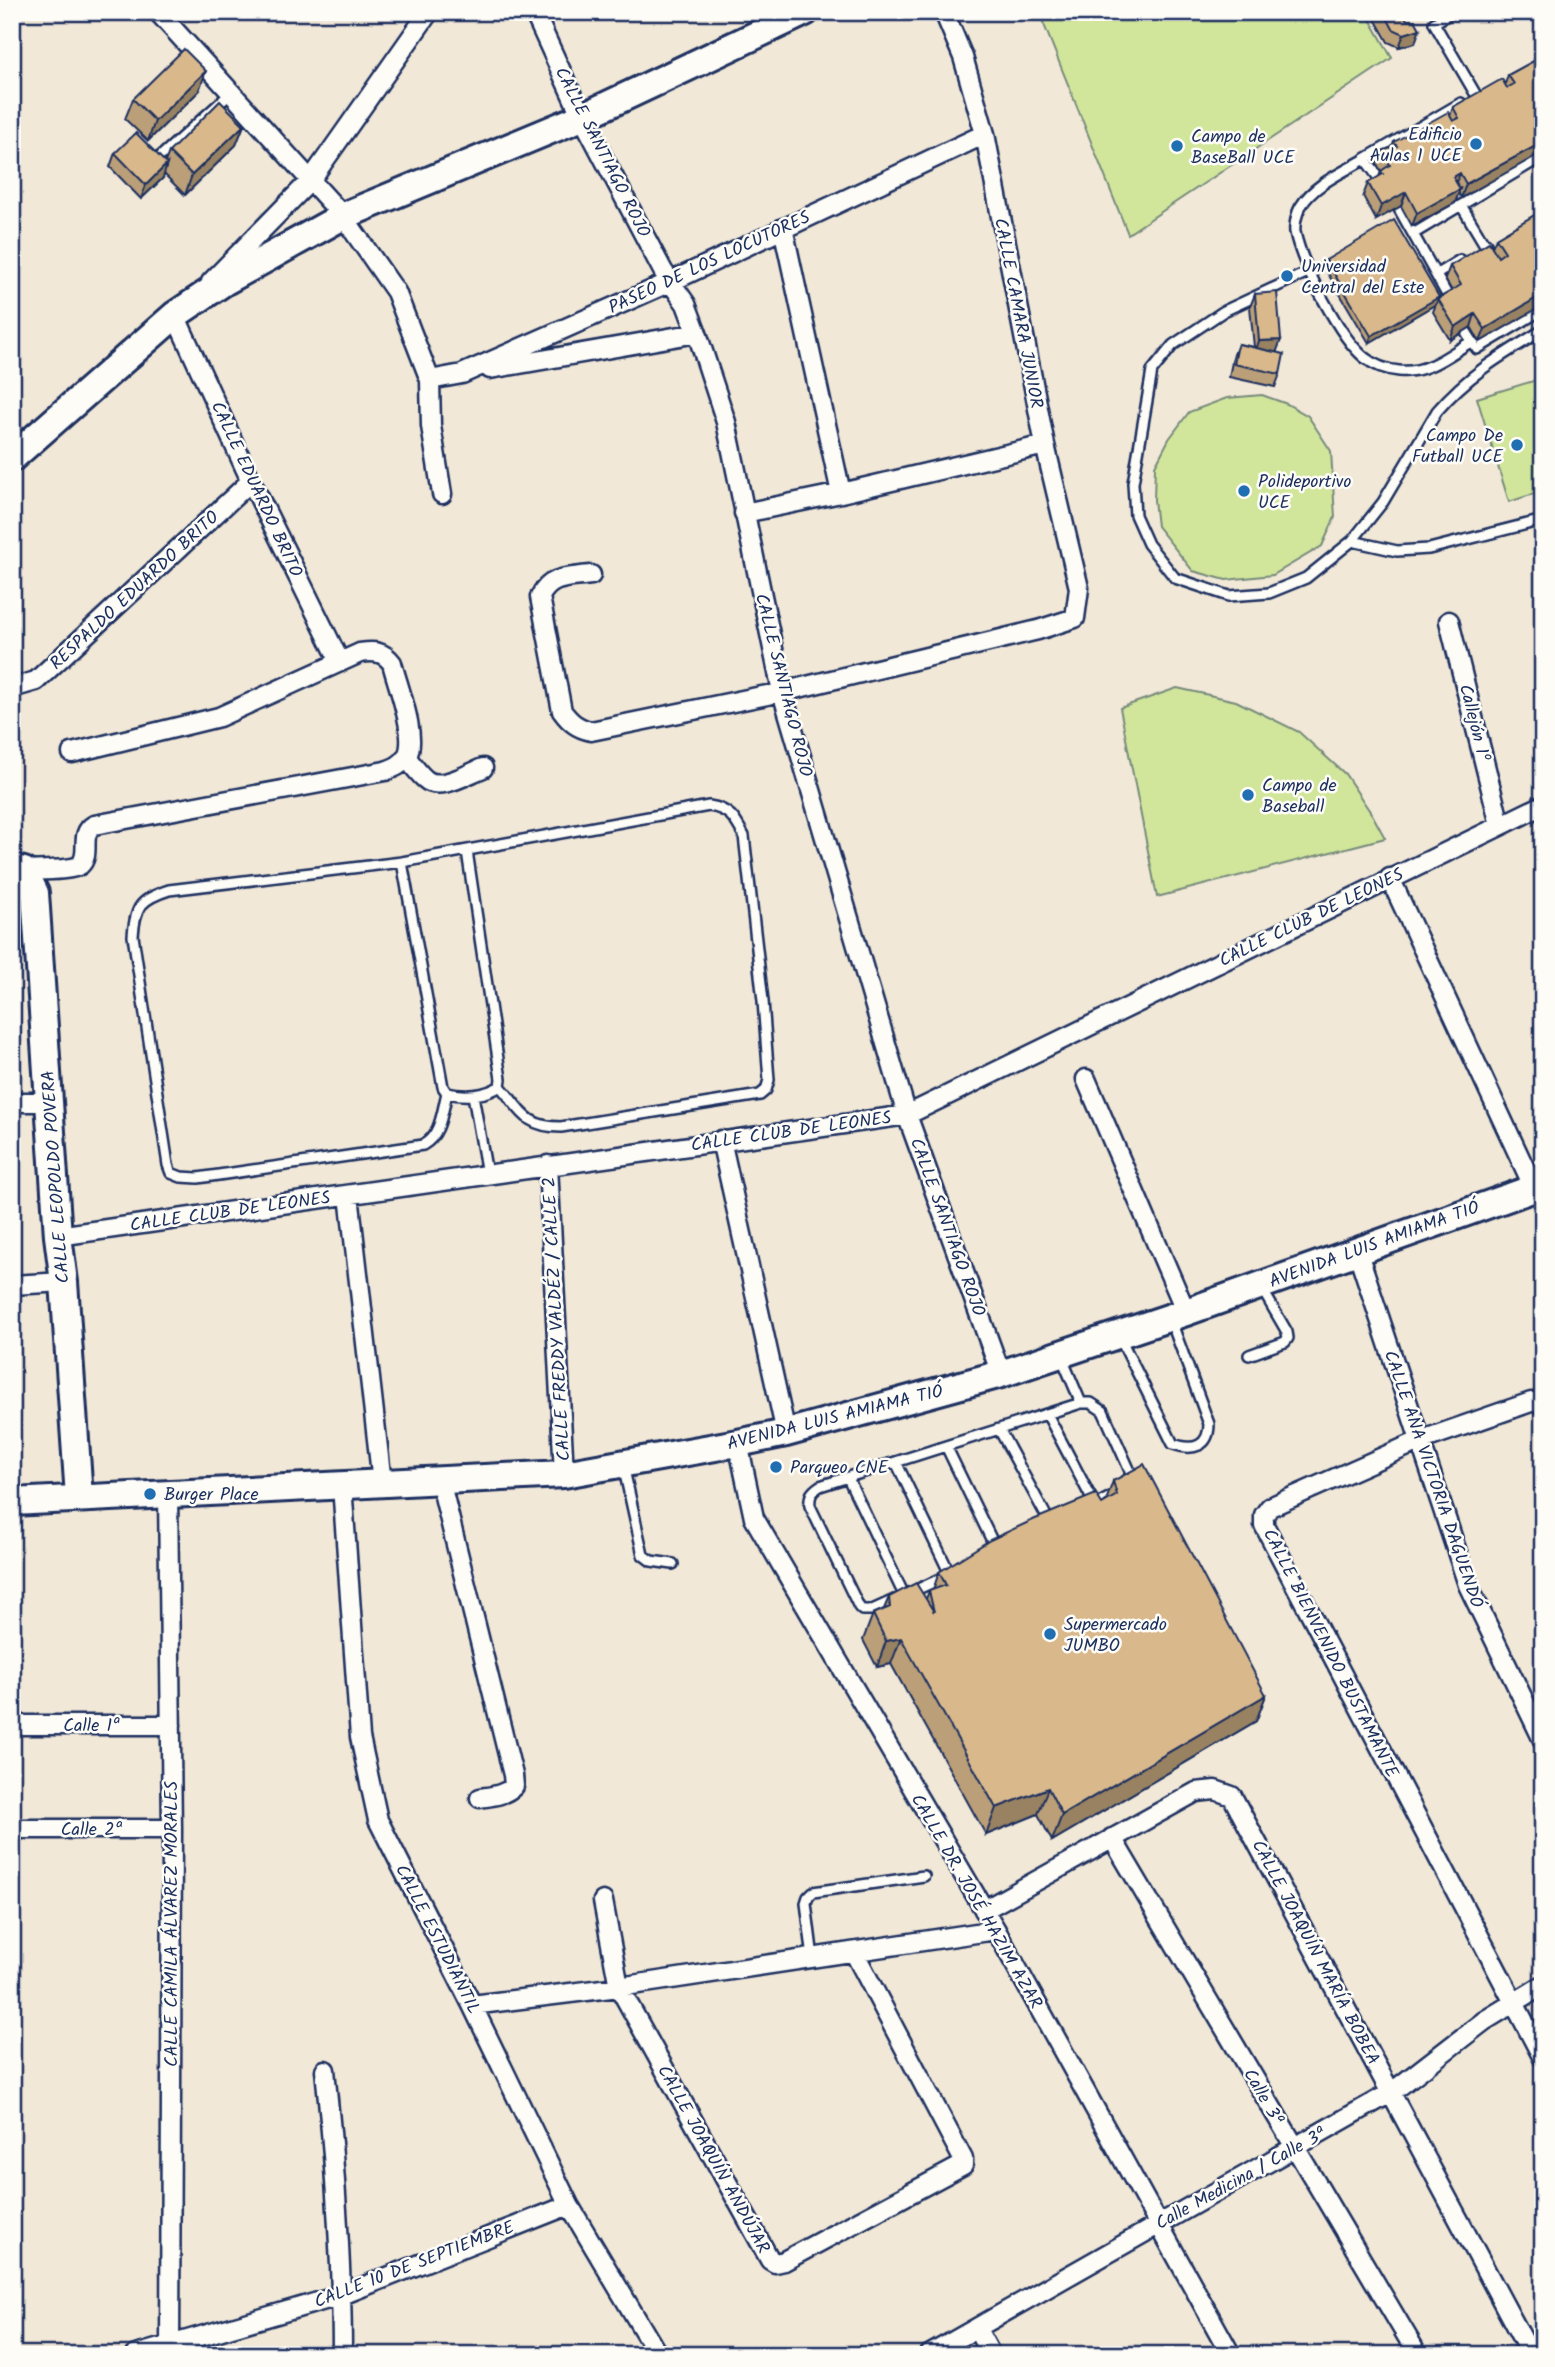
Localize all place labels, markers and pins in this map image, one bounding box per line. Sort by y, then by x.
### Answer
place label: Edificio Aulas 1 UCE [1370,121,1462,171]
place label: Campo de BaseBall UCE [1191,123,1295,173]
marker: Edificio Aulas 1 UCE [1468,136,1484,152]
marker: Campo de BaseBall UCE [1169,138,1185,154]
place label: Universidad Central del Este [1301,253,1424,303]
marker: Universidad Central del Este [1279,268,1295,284]
place label: Campo De Futball UCE [1412,422,1503,472]
marker: Campo De Futball UCE [1509,437,1525,453]
place label: Polideportivo UCE [1258,468,1351,518]
marker: Polideportivo UCE [1236,483,1252,499]
place label: Campo de Baseball [1262,772,1337,822]
marker: Campo de Baseball [1240,787,1256,803]
place label: Parqueo CNE [790,1454,889,1483]
marker: Parqueo CNE [768,1459,784,1475]
place label: Burger Place [164,1481,259,1510]
marker: Burger Place [142,1486,158,1502]
place label: Supermercado JUMBO [1064,1611,1167,1661]
marker: Supermercado JUMBO [1042,1626,1058,1642]

